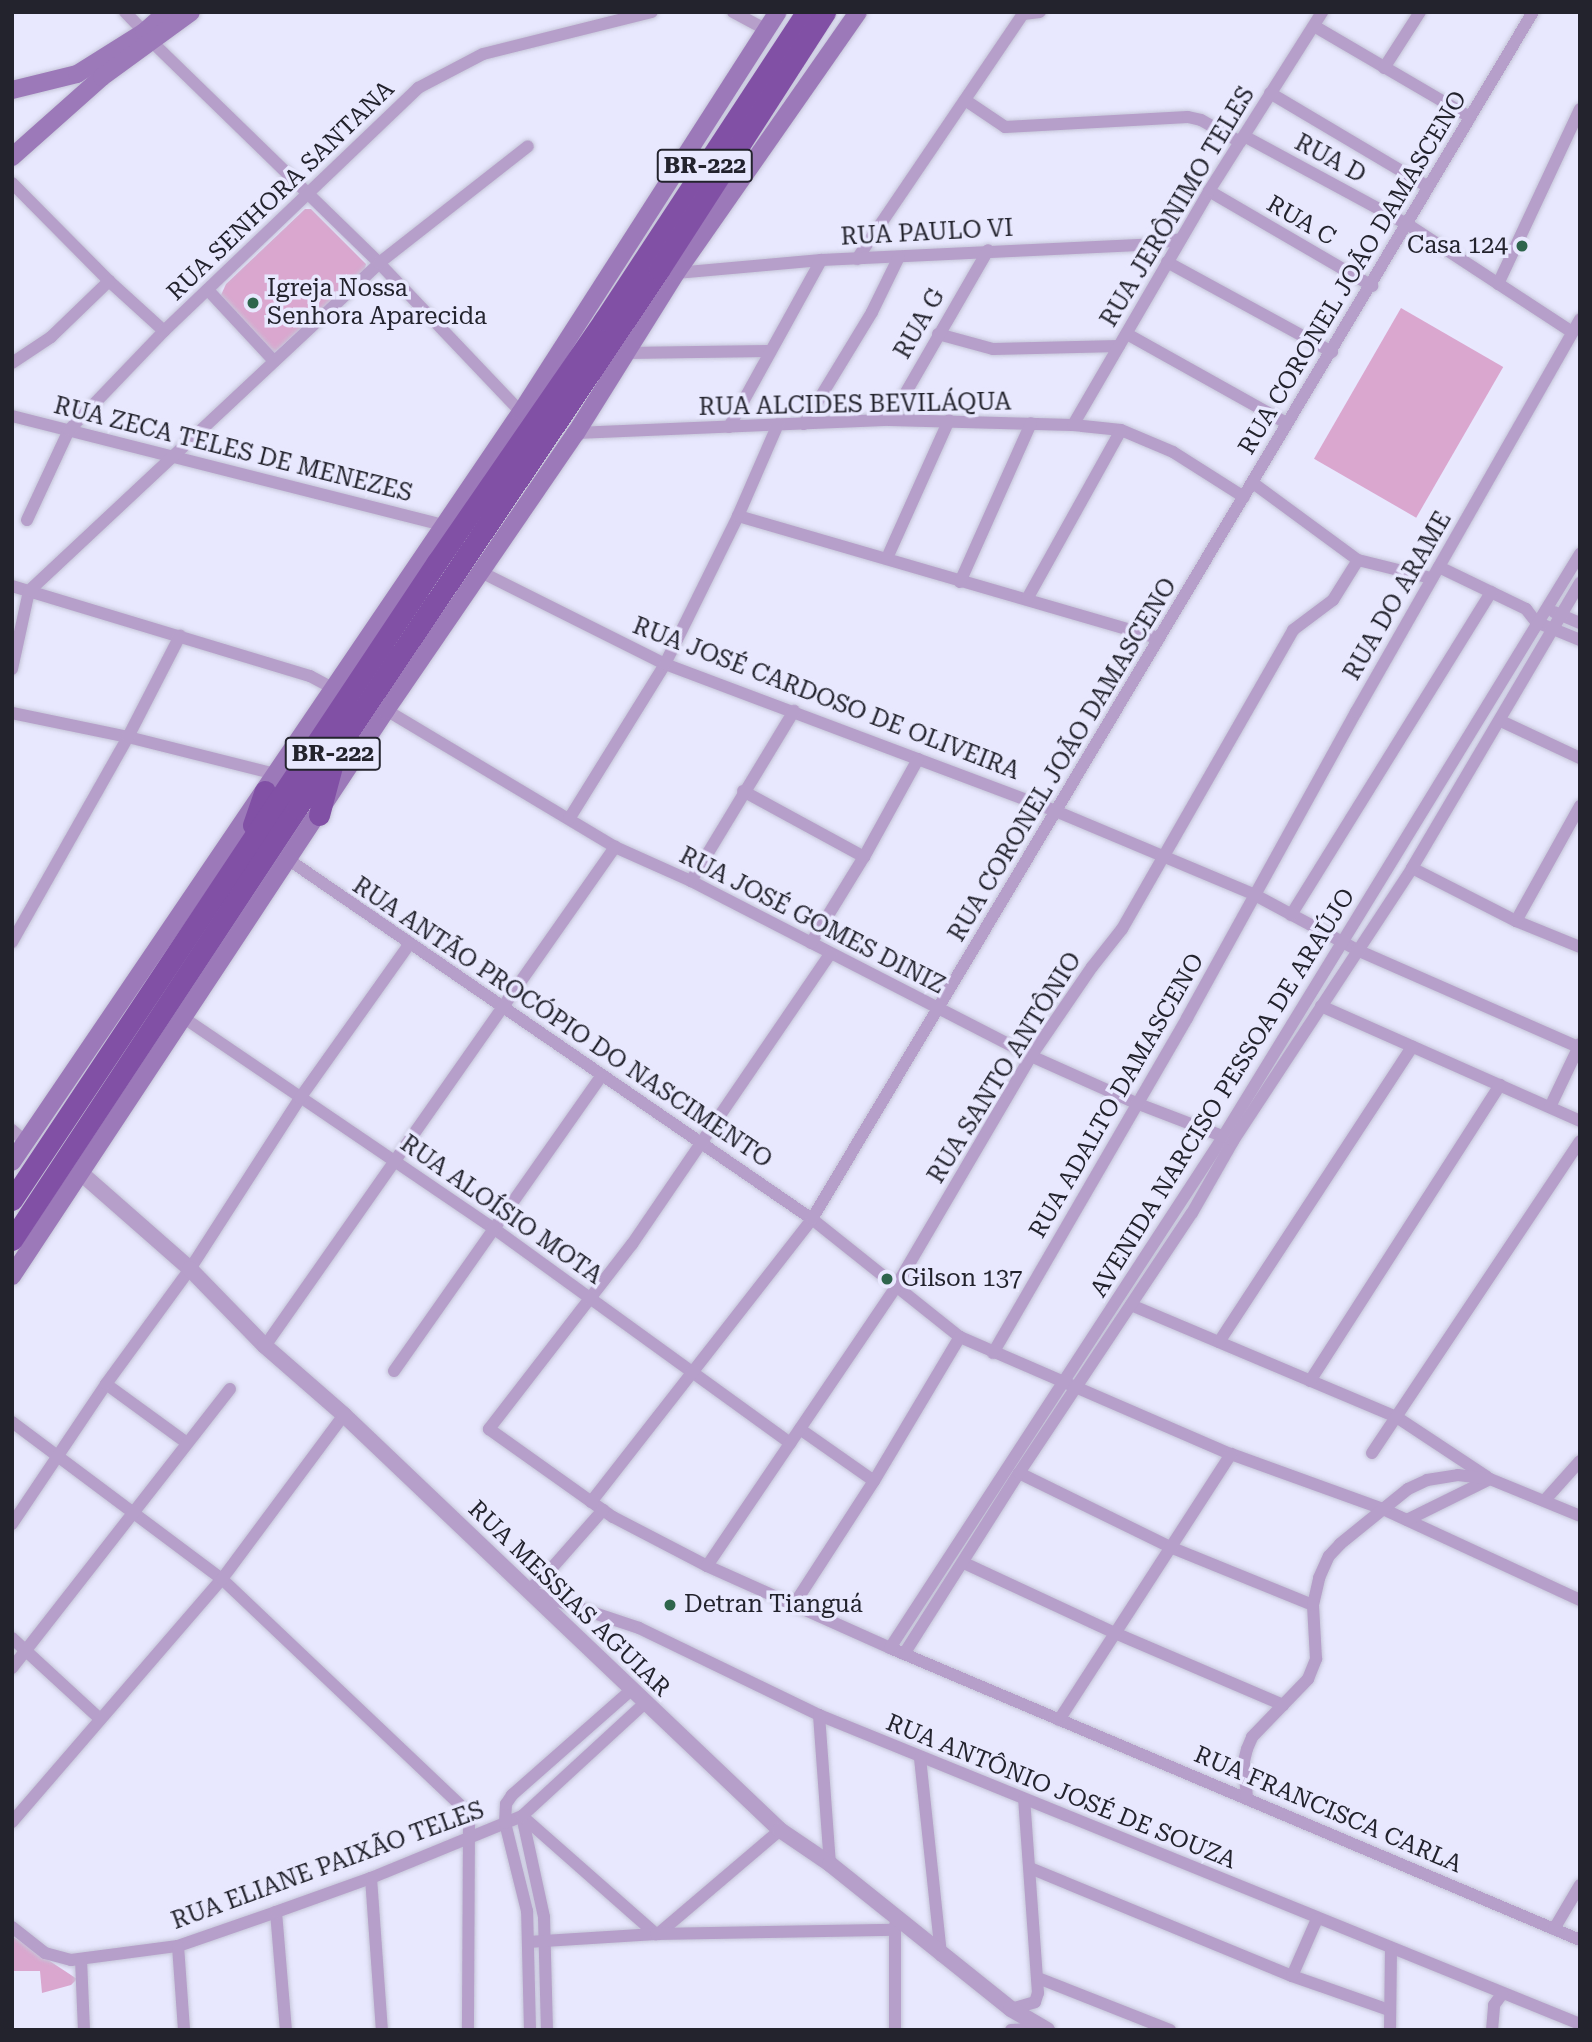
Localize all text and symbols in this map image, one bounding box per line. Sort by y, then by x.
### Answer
street label: RUA SENHORA SANTANA [162,75,400,307]
street label: RUA JERÔNIMO TELES [1095,82,1261,332]
street label: RUA CORONEL JOÃO DAMASCENO [1233,86,1473,460]
street label: RUA D [1290,128,1370,190]
road number: BR-222 [656,146,754,186]
street label: RUA C [1261,190,1341,252]
street label: RUA PAULO VI [840,214,1014,252]
place label: Casa 124 [1407,232,1508,260]
marker: Casa 124 [1514,238,1530,254]
place label: Igreja Nossa Senhora Aparecida [267,275,487,331]
street label: RUA G [889,284,951,364]
marker: Igreja Nossa Senhora Aparecida [245,295,261,311]
street label: RUA ALCIDES BEVILÁQUA [698,388,1012,422]
street label: RUA ZECA TELES DE MENEZES [51,391,415,509]
street label: RUA DO ARAME [1338,507,1458,685]
street label: RUA CORONEL JOÃO DAMASCENO [943,573,1183,947]
street label: RUA JOSÉ CARDOSO DE OLIVEIRA [629,612,1023,786]
road number: BR-222 [284,734,382,774]
street label: RUA JOSÉ GOMES DINIZ [674,841,950,1001]
street label: RUA ANTÃO PROCÓPIO DO NASCIMENTO [347,871,777,1175]
street label: AVENIDA NARCISO PESSOA DE ARAÚJO [1085,883,1361,1303]
street label: RUA SANTO ANTÔNIO [922,947,1088,1189]
street label: RUA ADALTO DAMASCENO [1024,949,1210,1243]
street label: RUA ALOÍSIO MOTA [395,1129,607,1291]
place label: Gilson 137 [901,1265,1023,1293]
marker: Gilson 137 [879,1271,895,1287]
street label: RUA MESSIAS AGUIAR [462,1495,676,1703]
place label: Detran Tianguá [684,1591,863,1619]
marker: Detran Tianguá [662,1597,678,1613]
street label: RUA ANTÔNIO JOSÉ DE SOUZA [882,1708,1240,1876]
street label: RUA FRANCISCA CARLA [1190,1740,1466,1880]
street label: RUA ELIANE PAIXÃO TELES [168,1796,488,1936]

